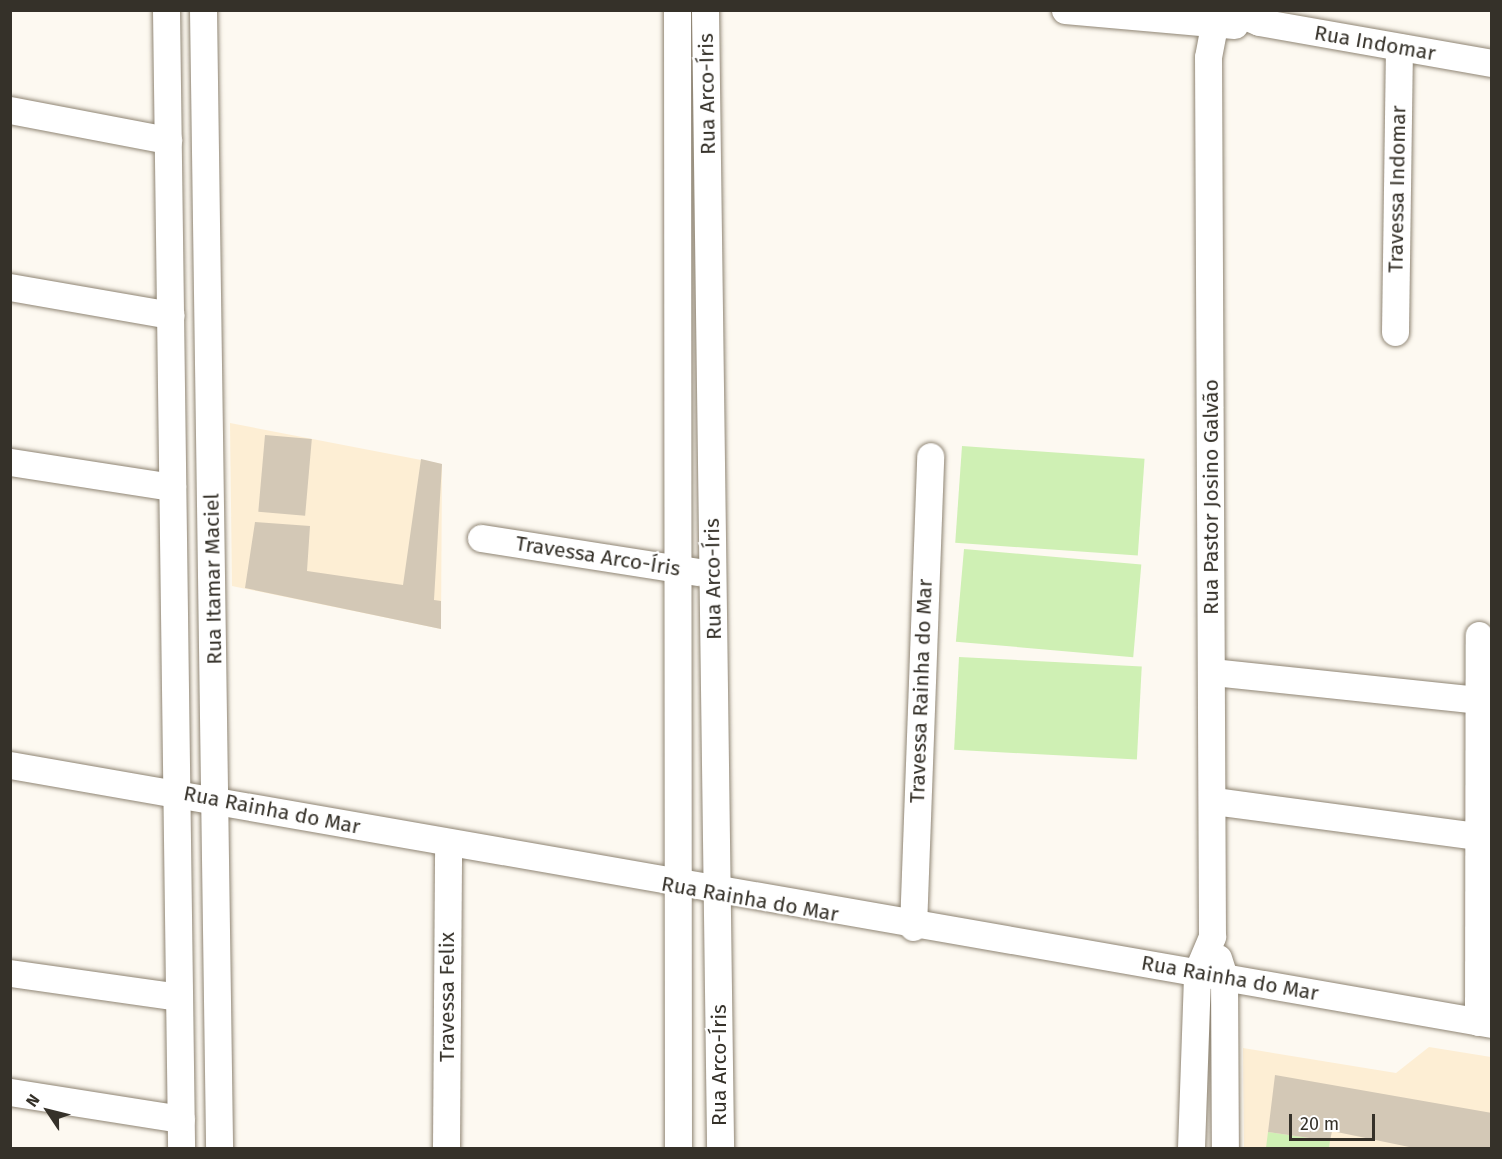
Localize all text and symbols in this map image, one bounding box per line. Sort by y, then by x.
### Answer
street label: Rua Indomar [1312,20,1438,66]
street label: Rua Arco-Íris [693,33,721,155]
street label: Travessa Indomar [1383,105,1411,273]
street label: Rua Pastor Josino Galvão [1198,379,1224,615]
street label: Rua Itamar Maciel [199,493,227,665]
street label: Rua Arco-Íris [699,518,727,640]
street label: Travessa Arco-Íris [514,531,682,581]
street label: Travessa Rainha do Mar [904,578,938,804]
street label: Rua Rainha do Mar [181,780,363,840]
street label: Rua Rainha do Mar [659,871,841,927]
street label: Travessa Felix [434,932,460,1062]
street label: Rua Rainha do Mar [1139,950,1321,1006]
street label: Rua Arco-Íris [706,1004,732,1126]
north arrow [18,1081,78,1141]
text: N [22,1091,44,1110]
scale bar [1292,1102,1378,1140]
text: 20 m [1300,1113,1339,1135]

